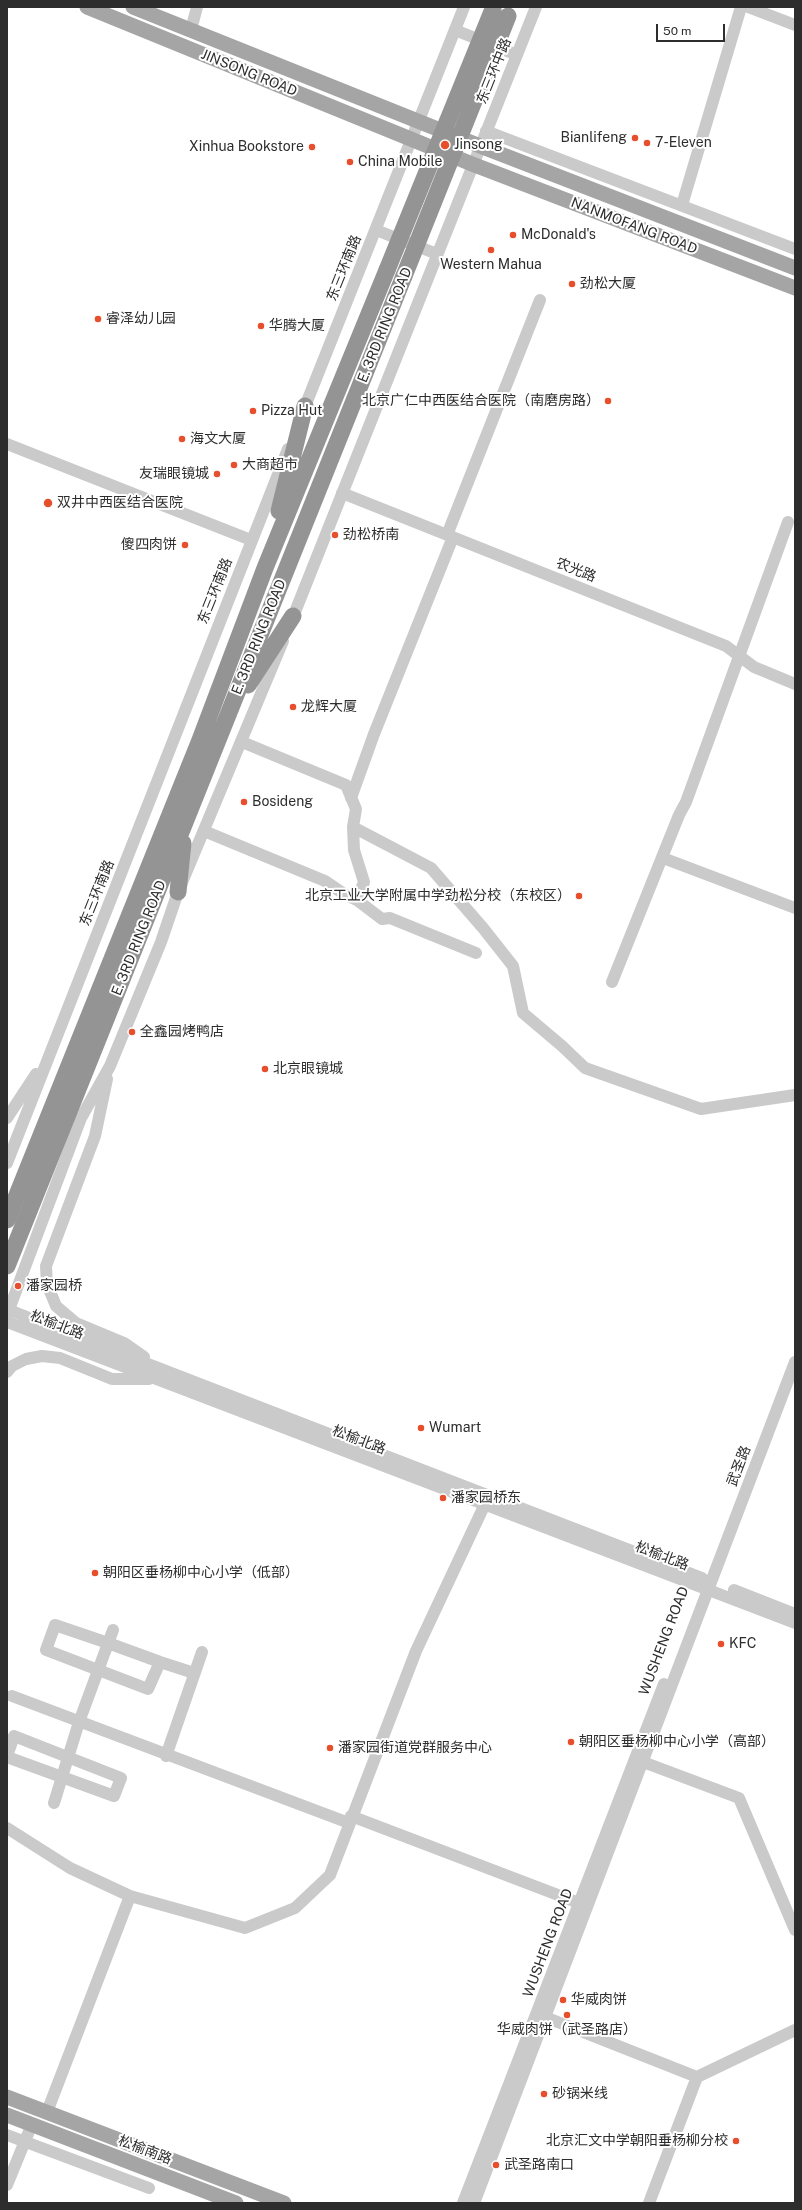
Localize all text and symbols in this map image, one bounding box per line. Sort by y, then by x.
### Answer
scale bar [658,16,727,42]
text: 50 m [663,24,691,38]
street label: 东三环中路 [473,35,515,107]
street label: JINSONG ROAD [198,46,300,100]
place label: Bianlifeng [561,130,627,146]
marker: Bianlifeng [630,133,640,143]
place label: 7-Eleven [655,135,712,151]
place label: Jinsong [454,137,503,153]
marker: 7-Eleven [642,138,652,148]
place label: Xinhua Bookstore [189,139,304,155]
marker: Jinsong [439,139,451,151]
marker: Xinhua Bookstore [307,142,317,152]
place label: China Mobile [358,154,442,170]
marker: China Mobile [345,157,355,167]
street label: NANMOFANG ROAD [568,194,700,258]
place label: McDonald's [521,227,596,243]
marker: McDonald's [508,230,518,240]
street label: 东三环南路 [323,232,365,304]
marker: Western Mahua [486,245,496,255]
place label: Western Mahua [440,257,542,273]
street label: E. 3RD RING ROAD [354,265,416,385]
place label: 劲松大厦 [580,276,636,292]
marker: 劲松大厦 [567,279,577,289]
place label: 睿泽幼儿园 [106,311,176,327]
marker: 睿泽幼儿园 [93,314,103,324]
place label: 华腾大厦 [269,318,325,334]
marker: 华腾大厦 [256,321,266,331]
place label: 北京广仁中西医结合医院（南磨房路） [362,393,600,409]
marker: 北京广仁中西医结合医院（南磨房路） [603,396,613,406]
place label: Pizza Hut [261,403,322,419]
marker: Pizza Hut [248,406,258,416]
place label: 海文大厦 [190,431,246,447]
marker: 海文大厦 [177,434,187,444]
place label: 大商超市 [242,457,298,473]
marker: 大商超市 [229,460,239,470]
place label: 友瑞眼镜城 [139,466,209,482]
marker: 友瑞眼镜城 [212,469,222,479]
place label: 双井中西医结合医院 [57,495,183,511]
marker: 双井中西医结合医院 [42,497,54,509]
place label: 劲松桥南 [343,527,399,543]
marker: 劲松桥南 [330,530,340,540]
place label: 傻四肉饼 [121,537,177,553]
marker: 傻四肉饼 [180,540,190,550]
street label: 农光路 [553,554,599,586]
street label: 东三环南路 [194,555,236,627]
street label: E. 3RD RING ROAD [228,577,290,697]
place label: 龙辉大厦 [301,699,357,715]
marker: 龙辉大厦 [288,702,298,712]
place label: Bosideng [252,794,313,810]
marker: Bosideng [239,797,249,807]
street label: 东三环南路 [76,857,118,929]
street label: E. 3RD RING ROAD [108,878,170,998]
place label: 北京工业大学附属中学劲松分校（东校区） [305,888,571,904]
marker: 北京工业大学附属中学劲松分校（东校区） [574,891,584,901]
place label: 全鑫园烤鸭店 [140,1024,224,1040]
marker: 全鑫园烤鸭店 [127,1027,137,1037]
place label: 北京眼镜城 [273,1061,343,1077]
marker: 北京眼镜城 [260,1064,270,1074]
place label: 潘家园桥 [26,1278,82,1294]
marker: 潘家园桥 [13,1281,23,1291]
street label: 松榆北路 [28,1307,86,1343]
place label: Wumart [429,1420,481,1436]
street label: 松榆北路 [330,1422,388,1458]
marker: Wumart [416,1423,426,1433]
street label: 武圣路 [724,1443,754,1489]
place label: 潘家园桥东 [451,1490,521,1506]
marker: 潘家园桥东 [438,1493,448,1503]
street label: 松榆北路 [633,1538,691,1574]
place label: 朝阳区垂杨柳中心小学（低部） [103,1565,299,1581]
marker: 朝阳区垂杨柳中心小学（低部） [90,1568,100,1578]
street label: WUSHENG ROAD [636,1584,692,1698]
place label: KFC [729,1636,757,1652]
marker: KFC [716,1639,726,1649]
place label: 朝阳区垂杨柳中心小学（高部） [579,1734,775,1750]
marker: 朝阳区垂杨柳中心小学（高部） [566,1737,576,1747]
place label: 潘家园街道党群服务中心 [338,1740,492,1756]
marker: 潘家园街道党群服务中心 [325,1743,335,1753]
street label: WUSHENG ROAD [520,1886,576,2000]
place label: 华威肉饼 [571,1992,627,2008]
marker: 华威肉饼 [558,1995,568,2005]
marker: 华威肉饼（武圣路店） [562,2010,572,2020]
place label: 华威肉饼（武圣路店） [497,2022,637,2038]
place label: 砂锅米线 [552,2086,608,2102]
marker: 砂锅米线 [539,2089,549,2099]
street label: 松榆南路 [116,2132,174,2168]
place label: 北京汇文中学朝阳垂杨柳分校 [546,2133,728,2149]
marker: 北京汇文中学朝阳垂杨柳分校 [731,2136,741,2146]
place label: 武圣路南口 [504,2157,574,2173]
marker: 武圣路南口 [491,2160,501,2170]

